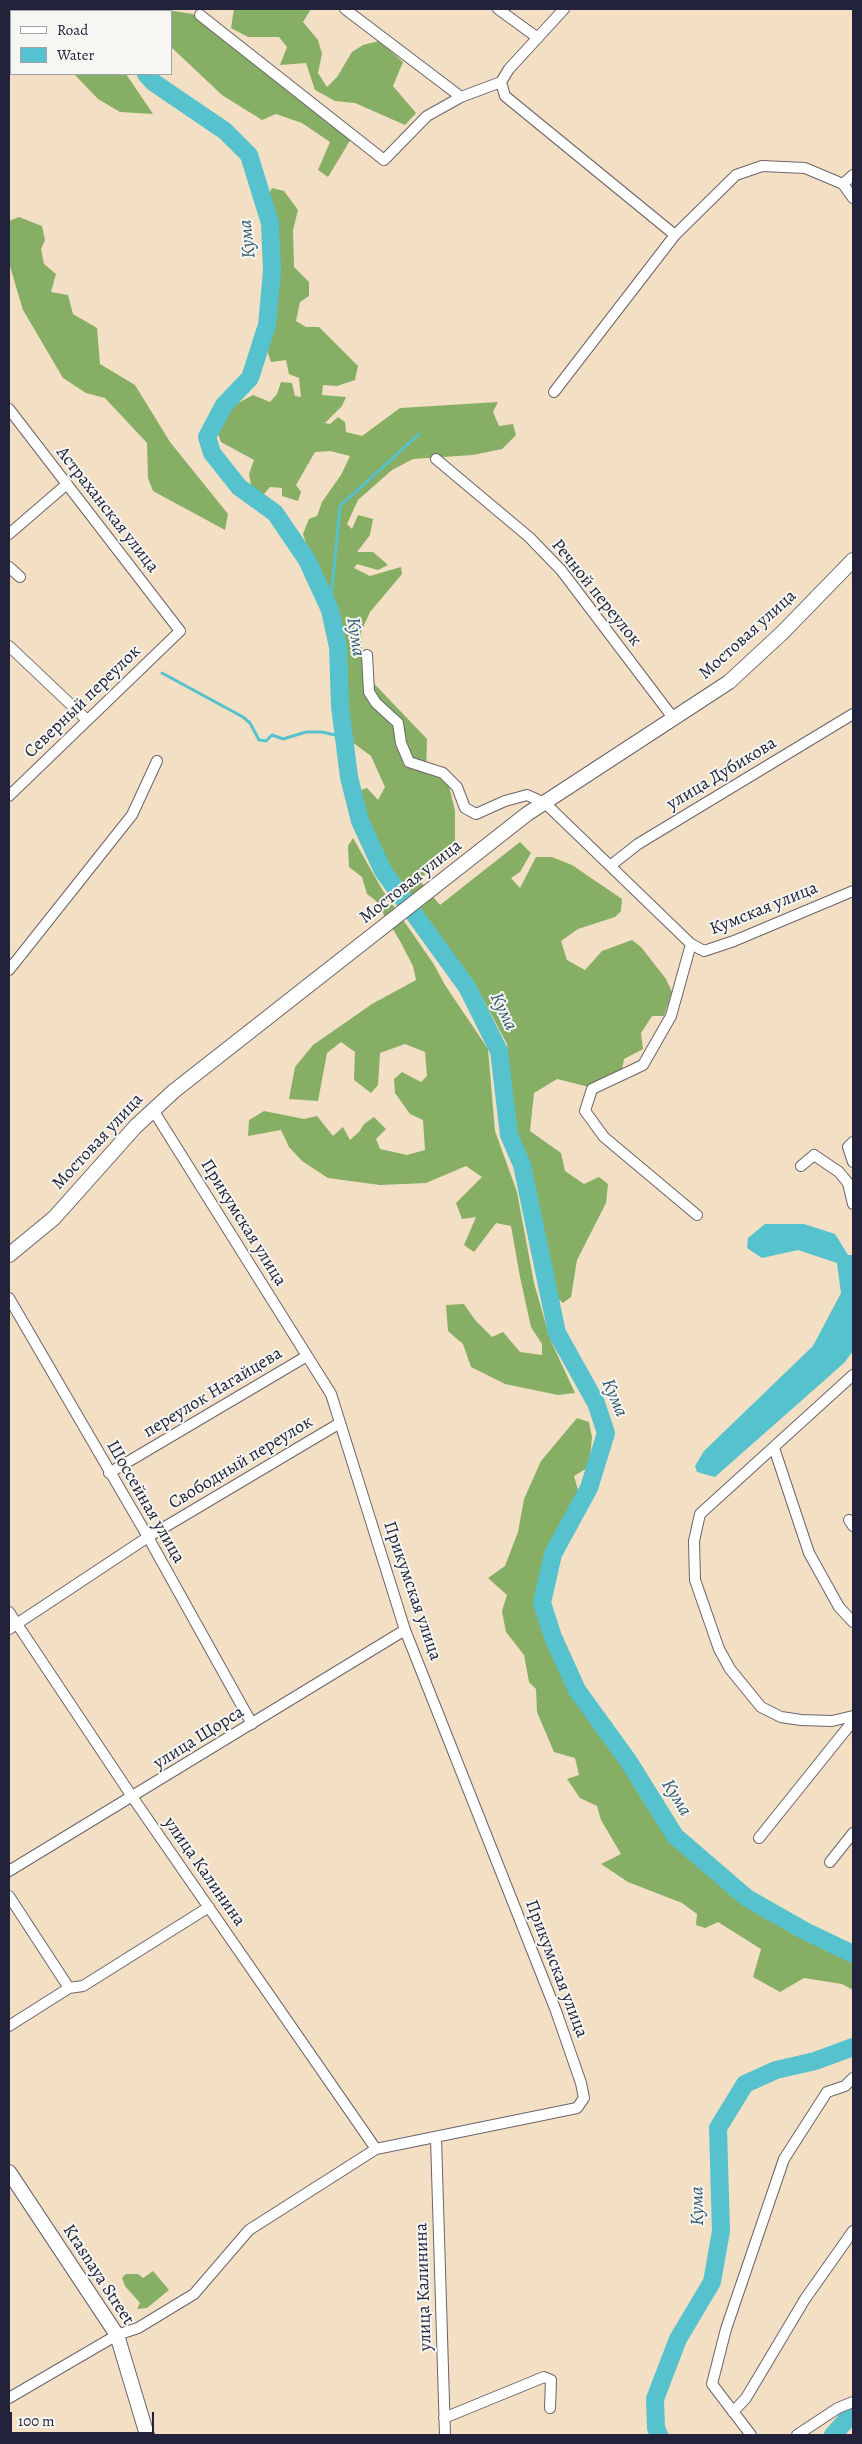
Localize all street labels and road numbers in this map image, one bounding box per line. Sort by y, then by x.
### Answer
street label: Астраханская улица [51,443,163,577]
street label: Речной переулок [546,535,646,651]
street label: Мостовая улица [695,586,801,684]
street label: Северный переулок [20,641,146,763]
street label: улица Дубикова [663,733,781,815]
street label: Мостовая улица [356,835,466,929]
street label: Кумская улица [707,878,821,940]
street label: Мостовая улица [48,1089,148,1195]
street label: Прикумская улица [195,1156,291,1290]
street label: переулок Нагайцева [140,1343,286,1443]
street label: Свободный переулок [165,1411,317,1515]
street label: Шоссейная улица [101,1437,189,1567]
street label: Прикумская улица [378,1519,446,1663]
street label: улица Щорса [150,1702,248,1774]
street label: улица Калинина [158,1813,250,1931]
street label: Прикумская улица [520,1897,592,2041]
street label: Krasnaya Street [57,2221,139,2329]
street label: улица Калинина [411,2222,437,2352]

